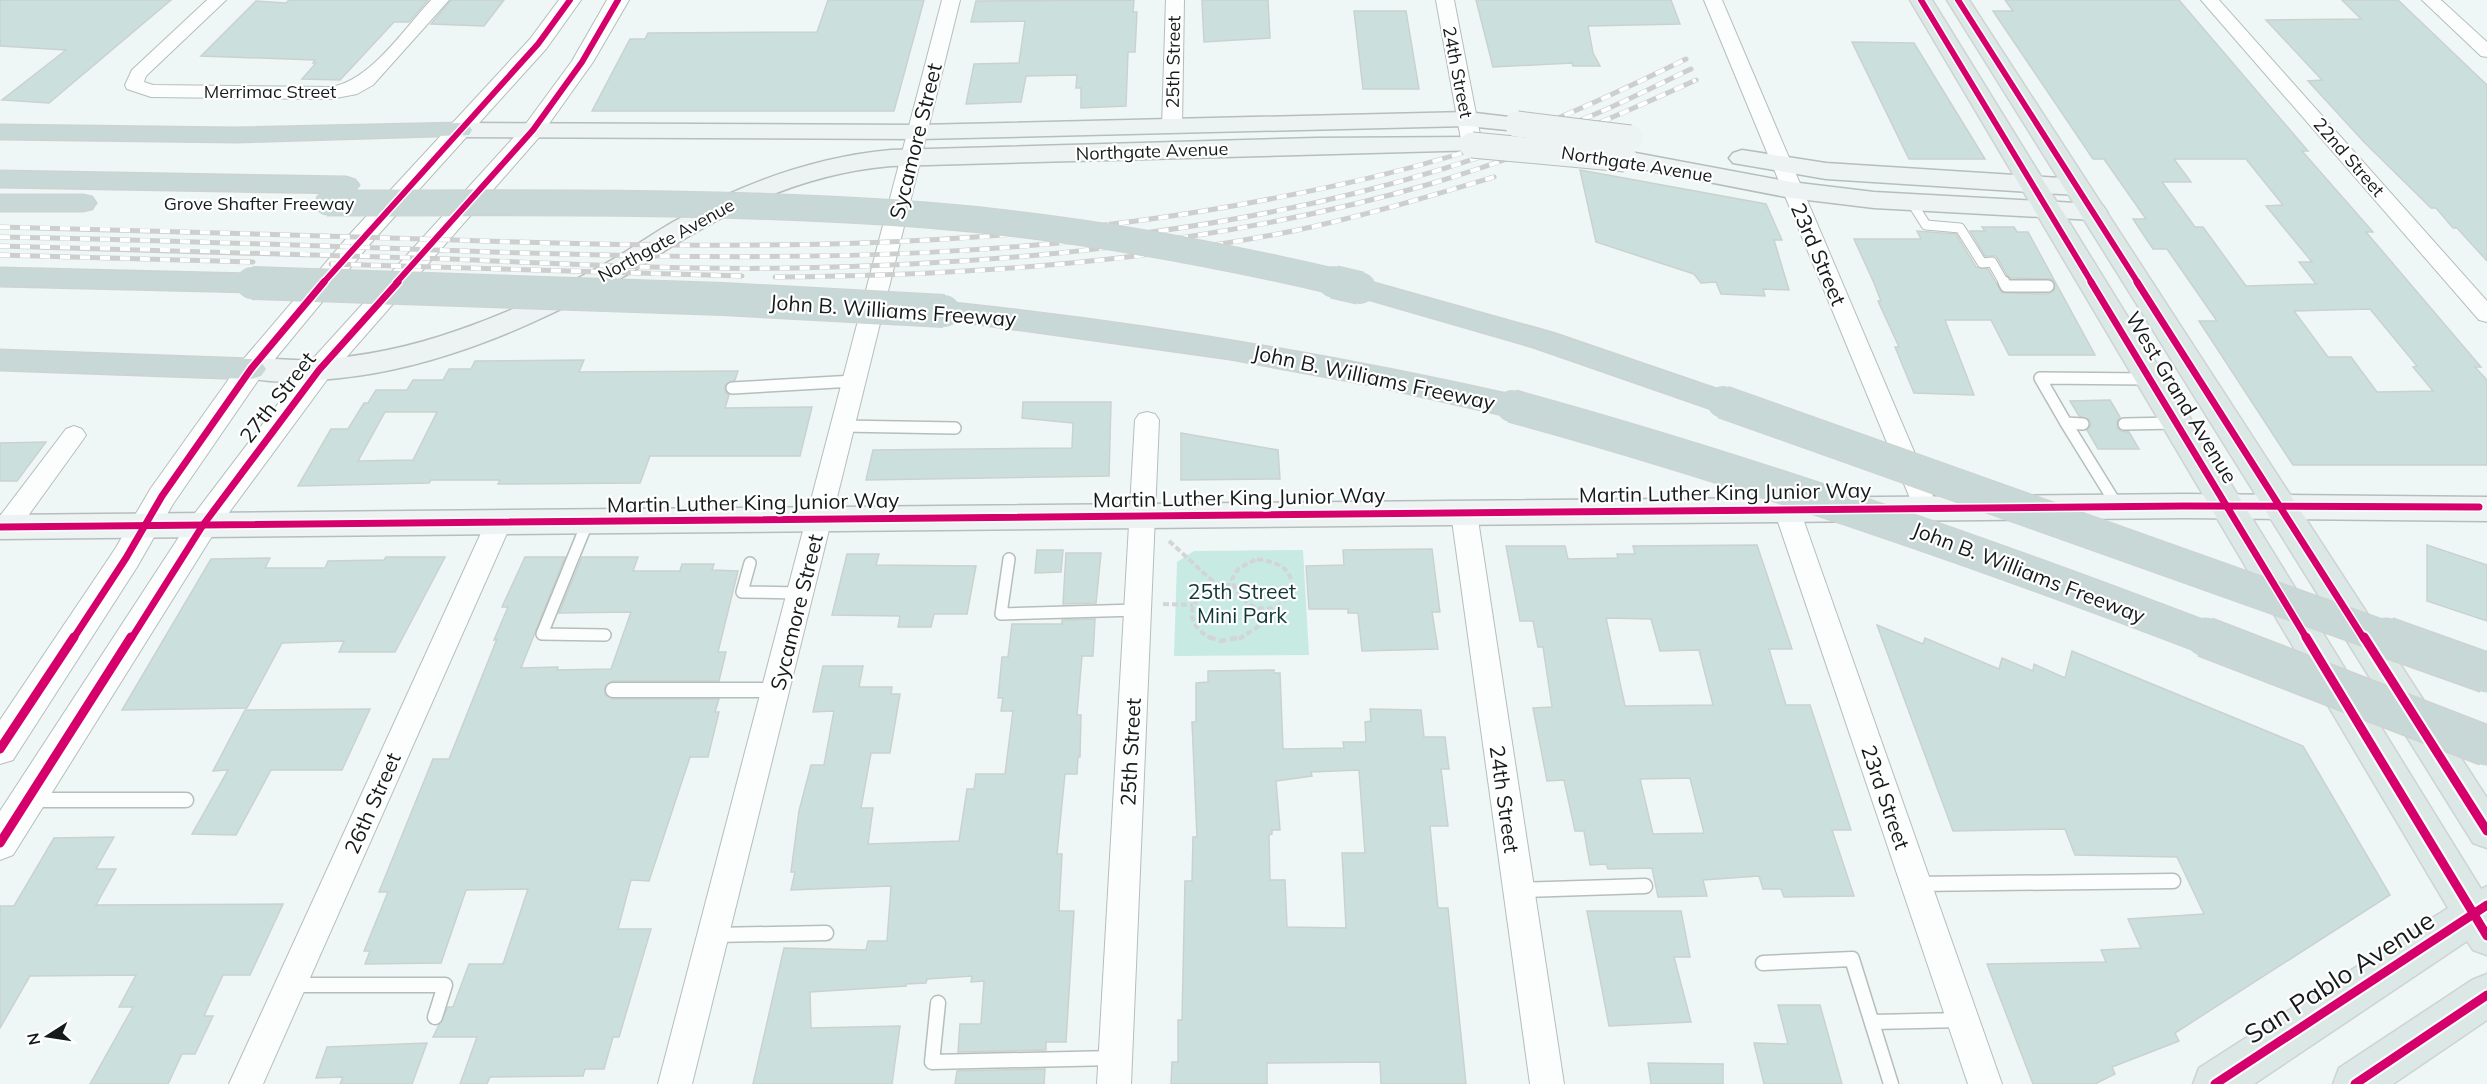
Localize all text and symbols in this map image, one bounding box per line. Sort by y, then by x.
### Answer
street label: 25th Street [1161,15,1185,109]
street label: 24th Street [1438,24,1478,120]
street label: Sycamore Street [883,60,947,222]
street label: Merrimac Street [204,80,336,103]
street label: 22nd Street [2308,113,2390,201]
street label: Northgate Avenue [1075,137,1229,165]
street label: Northgate Avenue [1560,141,1714,187]
street label: Grove Shafter Freeway [164,192,355,215]
street label: Northgate Avenue [594,193,738,287]
street label: 23rd Street [1786,199,1852,309]
street label: John B. Williams Freeway [769,288,1017,332]
street label: West Grand Avenue [2120,306,2244,488]
street label: John B. Williams Freeway [1250,339,1498,415]
street label: 27th Street [233,346,321,448]
street label: Martin Luther King Junior Way [1579,476,1871,508]
street label: Martin Luther King Junior Way [1093,481,1385,513]
street label: Martin Luther King Junior Way [607,486,899,518]
street label: John B. Williams Freeway [1909,516,2149,628]
street label: Sycamore Street [764,531,828,693]
park label: 25th Street Mini Park [1188,578,1296,628]
street label: 25th Street [1114,697,1146,807]
street label: 23rd Street [1856,741,1916,853]
street label: 24th Street [1485,744,1525,854]
street label: 26th Street [338,748,406,858]
street label: San Pablo Avenue [2238,903,2440,1051]
north arrow [18,1006,78,1066]
text: N [22,1031,44,1047]

